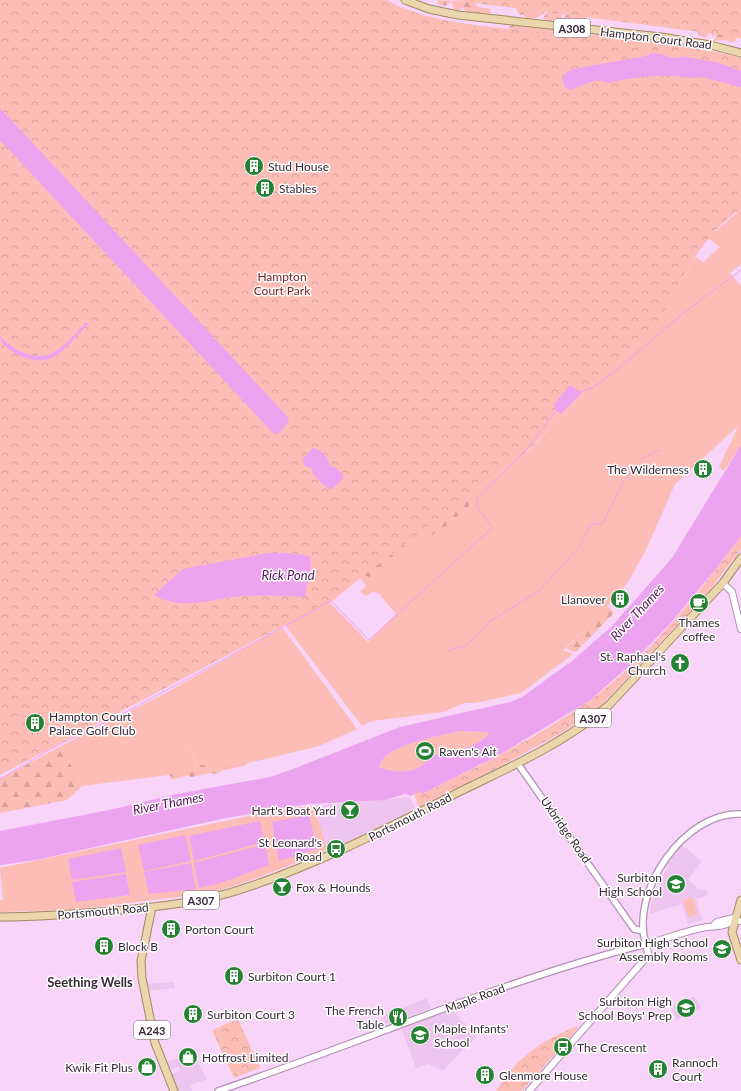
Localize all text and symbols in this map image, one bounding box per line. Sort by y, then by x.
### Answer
road number: A308 [554,19,590,37]
street label: Hampton Court Road [599,24,713,52]
building icon: Stud House [243,155,265,177]
place label: Stud House [268,159,329,174]
building icon: Stables [254,177,276,199]
place label: Stables [279,181,317,196]
park label: Hampton Court Park [254,269,311,298]
building icon: The Wilderness [692,458,714,480]
place label: The Wilderness [607,462,689,477]
water label: Rick Pond [261,567,315,583]
water label: River Thames [607,580,667,644]
building icon: Llanover [609,588,631,610]
place label: Llanover [561,592,607,607]
cafe icon: Thames coffee [688,592,710,614]
place label: Thames coffee [678,615,720,644]
place label: St. Raphael's Church [600,649,666,678]
church icon: St. Raphael's Church [669,652,691,674]
place label: Hampton Court Palace Golf Club [49,709,136,738]
road number: A307 [575,709,611,727]
building icon: Hampton Court Palace Golf Club [24,712,46,734]
sports icon: Raven's Ait [414,740,436,762]
place label: Raven's Ait [439,744,497,759]
water label: River Thames [131,788,205,818]
street label: Portsmouth Road [366,790,454,844]
street label: Uxbridge Road [538,794,594,866]
bar icon: Hart's Boat Yard [339,799,361,821]
place label: Hart's Boat Yard [252,803,336,818]
place label: St Leonard's Road [258,835,322,864]
bus stop icon: St Leonard's Road [325,838,347,860]
place label: Surbiton High School [599,870,662,899]
school or university icon: Surbiton High School [665,873,687,895]
bar icon: Fox & Hounds [271,876,293,898]
place label: Fox & Hounds [296,880,371,895]
road number: A307 [183,891,219,909]
street label: Portsmouth Road [57,900,149,922]
building icon: Porton Court [160,918,182,940]
place label: Porton Court [185,922,255,937]
building icon: Block B [93,935,115,957]
place label: Surbiton High School Assembly Rooms [597,935,708,964]
school or university icon: Surbiton High School Assembly Rooms [711,938,733,960]
place label: Block B [118,939,158,954]
building icon: Surbiton Court 1 [223,965,245,987]
place label: Surbiton Court 1 [248,969,336,984]
district label: Seething Wells [47,974,133,990]
street label: Maple Road [443,980,507,1016]
place label: Surbiton High School Boys' Prep [578,994,672,1023]
school or university icon: Surbiton High School Boys' Prep [675,997,697,1019]
building icon: Surbiton Court 3 [182,1003,204,1025]
place label: The French Table [325,1003,384,1032]
restaurant icon: The French Table [387,1006,409,1028]
place label: Surbiton Court 3 [207,1007,295,1022]
road number: A243 [134,1021,170,1039]
place label: Maple Infants' School [434,1021,508,1050]
school or university icon: Maple Infants' School [409,1024,431,1046]
bus stop icon: The Crescent [552,1036,574,1058]
place label: The Crescent [577,1040,647,1055]
shop icon: Hotfrost Limited [177,1046,199,1068]
place label: Hotfrost Limited [202,1050,289,1065]
place label: Rannoch Court [672,1055,718,1084]
shop icon: Kwik Fit Plus [136,1056,158,1078]
building icon: Rannoch Court [647,1058,669,1080]
place label: Kwik Fit Plus [65,1060,133,1075]
building icon: Glenmore House [474,1064,496,1086]
place label: Glenmore House [499,1068,588,1083]

